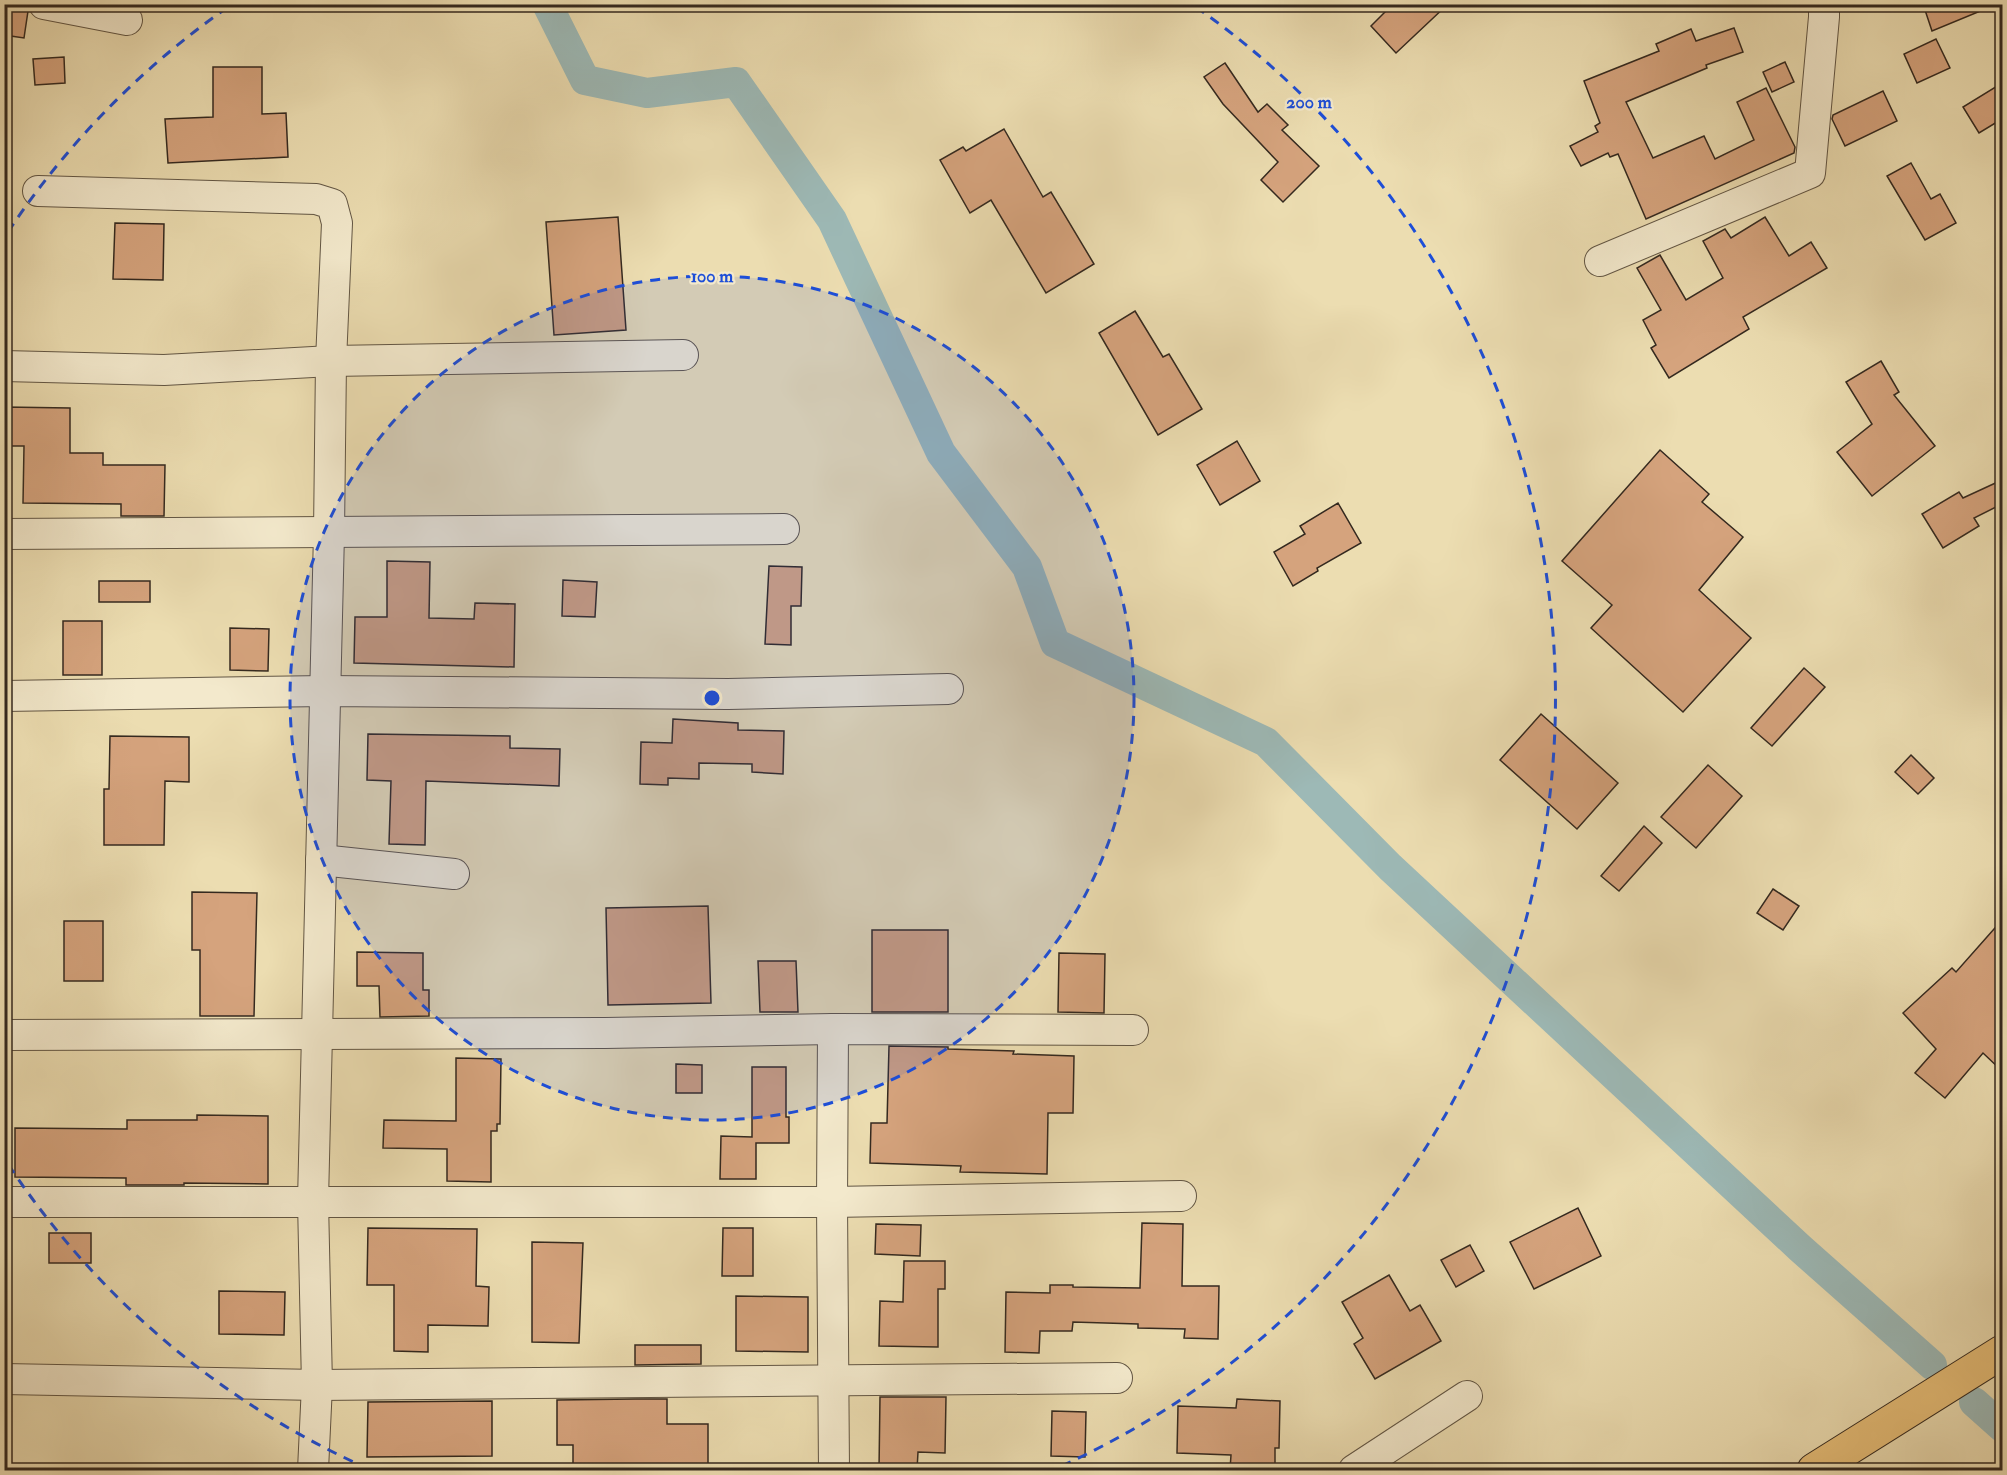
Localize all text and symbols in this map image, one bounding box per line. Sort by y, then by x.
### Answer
text: 200 m [1286,91,1333,114]
text: 100 m [691,265,734,288]
centre of rings [702,688,722,708]

